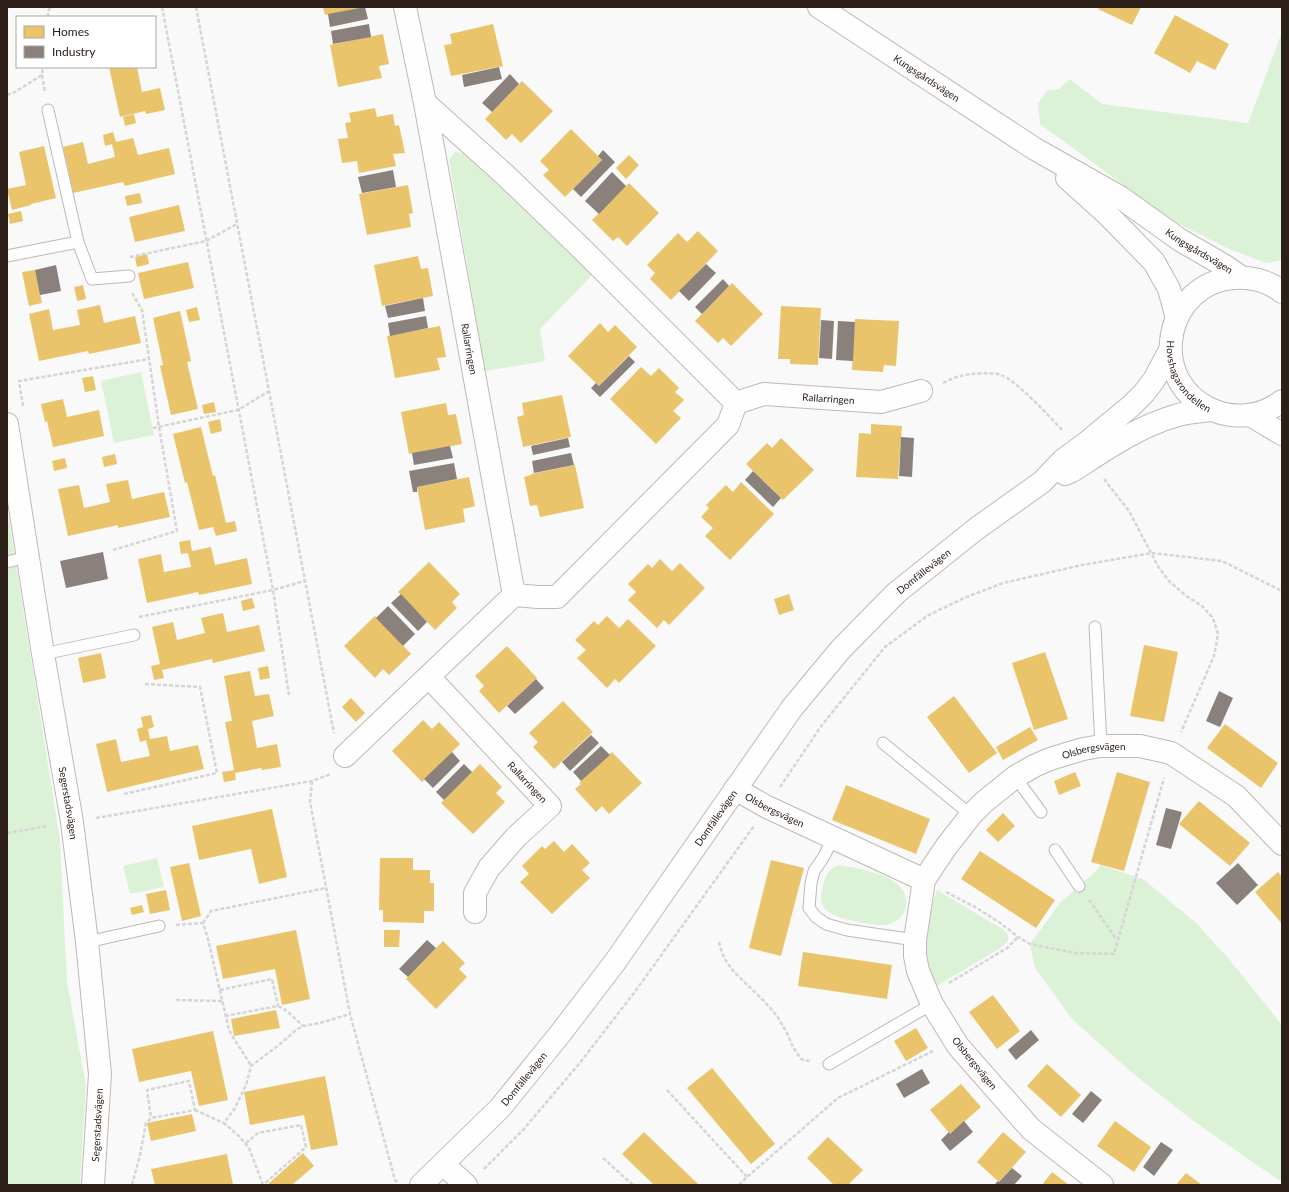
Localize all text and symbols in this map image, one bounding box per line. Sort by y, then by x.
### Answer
legend [16,16,156,68]
text: Homes [52,24,89,39]
text: Industry [52,44,96,59]
street label: Kungsgårdsvägen [891,52,962,104]
street label: Kungsgårdsvägen [1163,226,1235,276]
street label: Rallarringen [459,322,480,376]
street label: Hovshagarondellen [1165,340,1213,415]
street label: Rallarringen [802,391,855,406]
street label: Domfällevägen [894,546,953,596]
street label: Olsbergsvägen [1060,740,1125,761]
street label: Rallarringen [505,759,550,805]
street label: Segerstadsvägen [57,766,80,840]
street label: Domfällevägen [692,787,739,848]
street label: Olsbergsvägen [743,790,806,830]
street label: Olsbergsvägen [950,1034,1000,1092]
street label: Domfällevägen [498,1049,549,1108]
street label: Segerstadsvägen [89,1088,105,1162]

